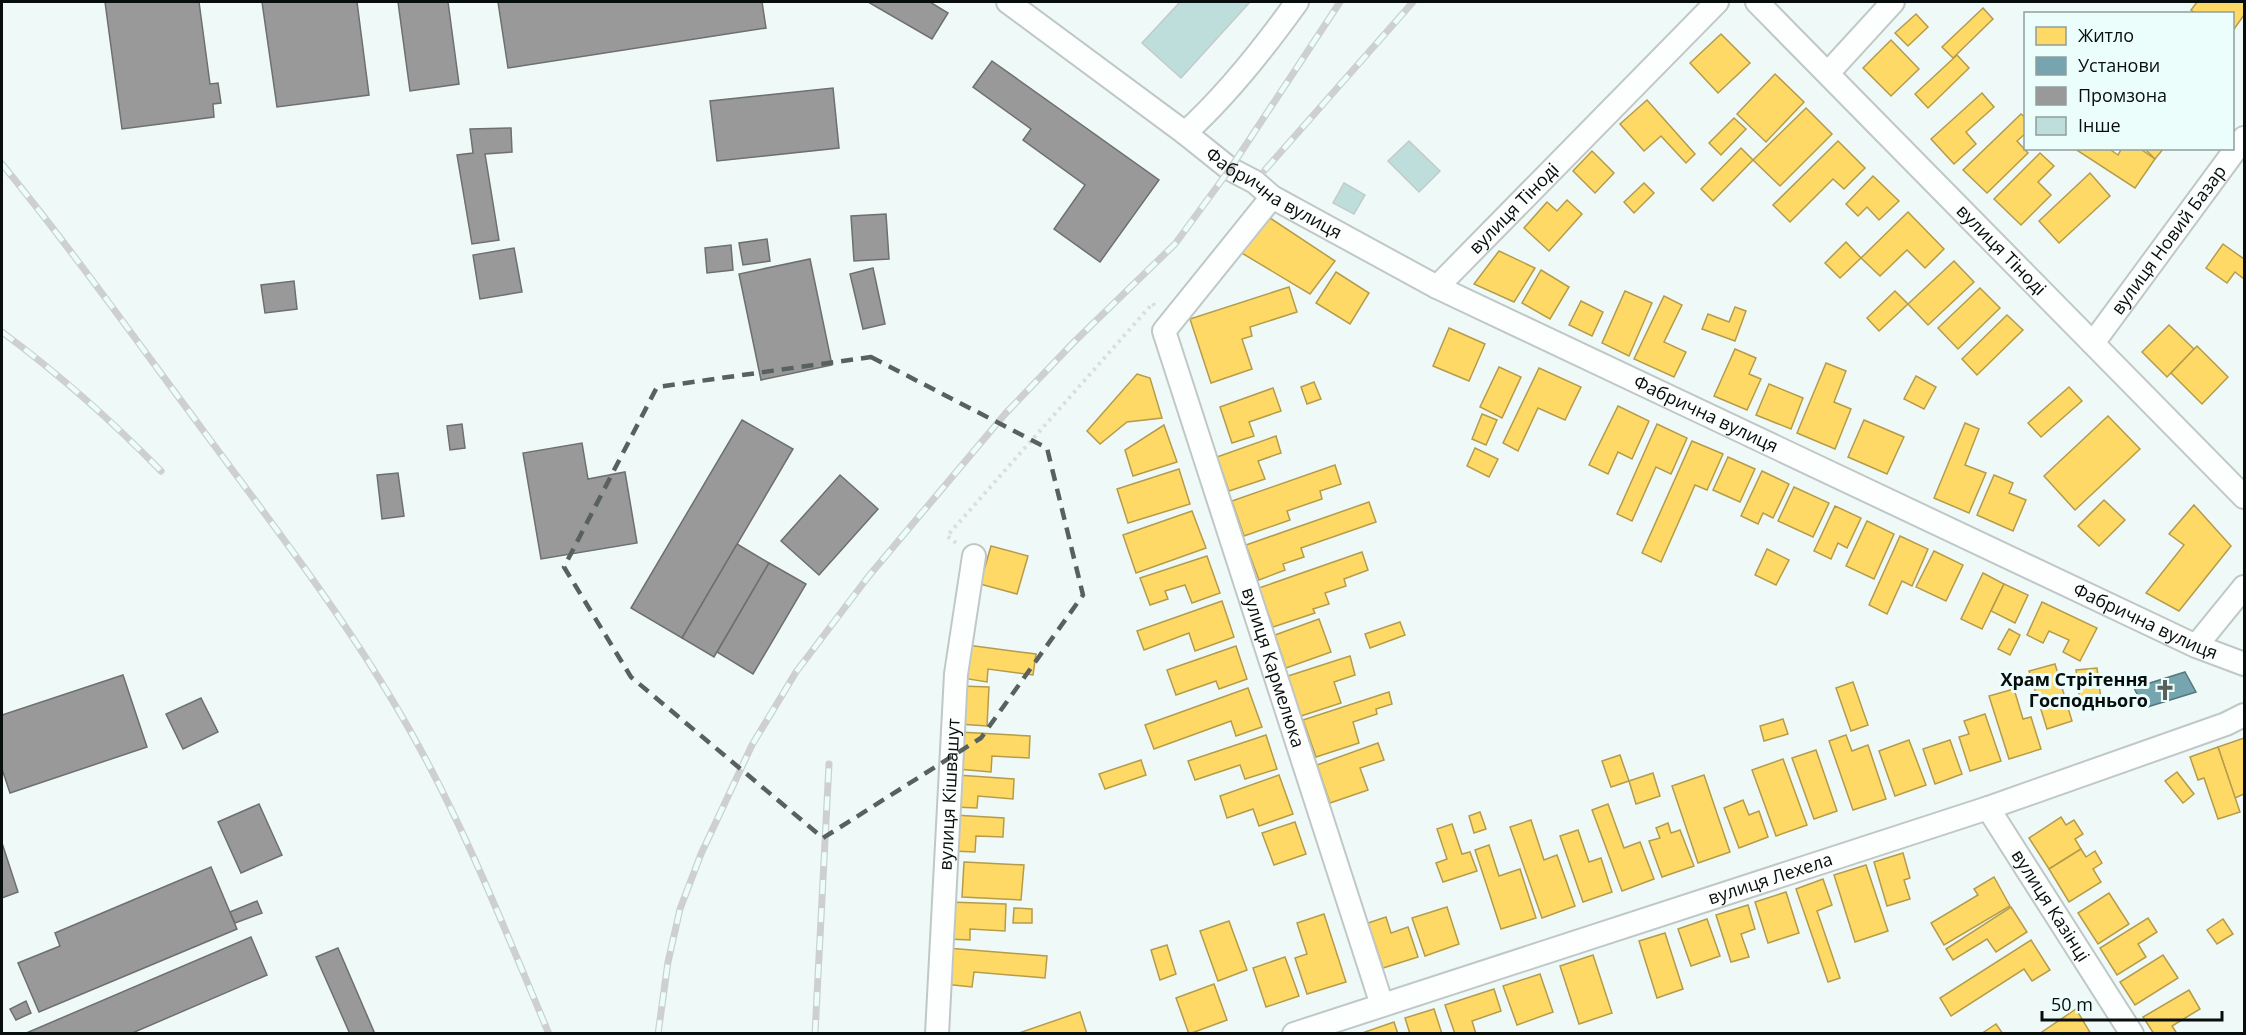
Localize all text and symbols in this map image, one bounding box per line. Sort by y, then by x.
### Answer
legend [2024,12,2234,150]
text: Житло [2078,23,2134,47]
text: Установи [2078,53,2160,77]
text: Промзона [2078,83,2167,107]
text: Інше [2078,113,2121,137]
street label: Фабрична вулиця [1201,141,1347,244]
street label: вулиця Тіноді [1463,157,1564,259]
street label: вулиця Новий Базар [2105,160,2231,319]
street label: вулиця Тіноді [1952,199,2052,300]
street label: Фабрична вулиця [1630,369,1782,458]
street label: Фабрична вулиця [2069,577,2221,664]
street label: вулиця Кармелюка [1237,584,1311,751]
place label: Храм Стрітення Господнього [2000,667,2148,712]
church icon: Храм Стрітення Господнього [2153,678,2177,702]
street label: вулиця Кішвашут [933,717,965,871]
street label: вулиця Казінці [2007,845,2096,966]
street label: вулиця Лехела [1705,846,1835,909]
scale bar [2042,984,2222,1022]
text: 50 m [2051,992,2093,1016]

